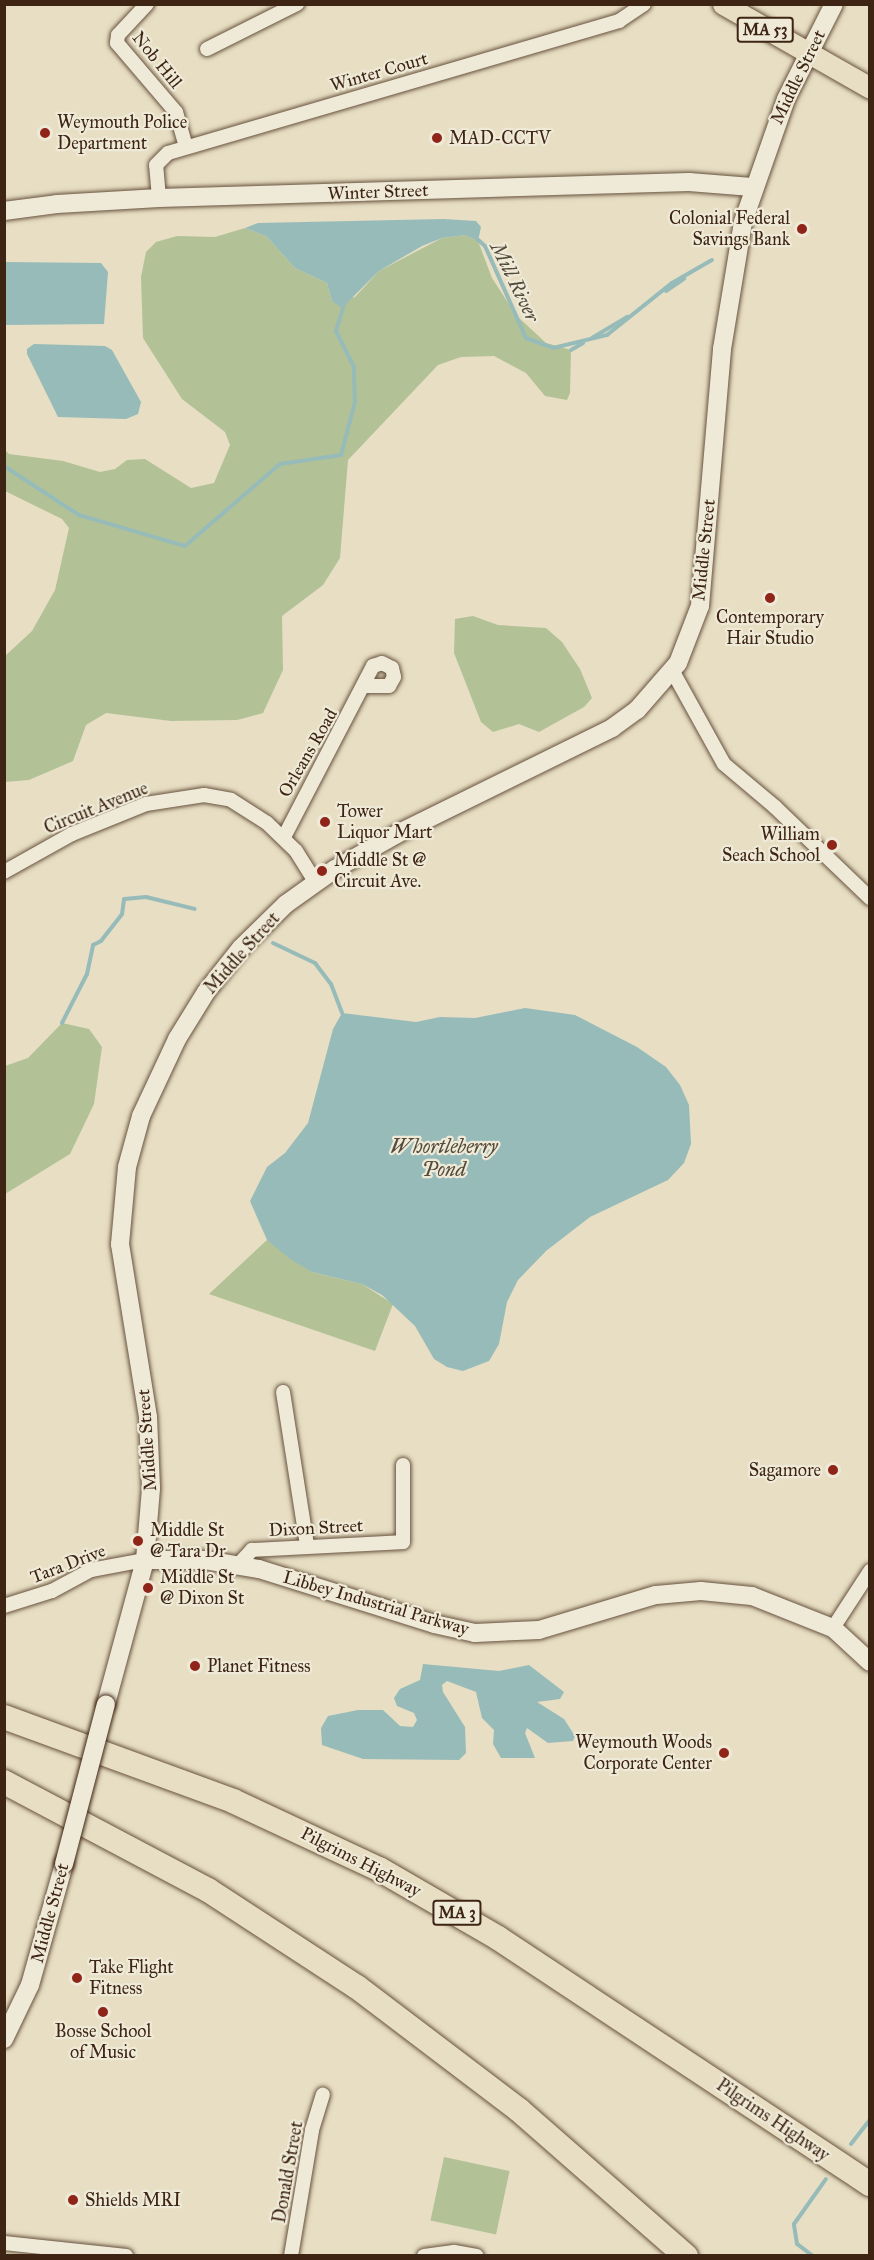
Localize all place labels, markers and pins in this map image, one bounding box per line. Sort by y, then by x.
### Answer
place label: Weymouth Police Department [57,112,187,154]
marker: Weymouth Police Department [38,126,52,140]
place label: MAD-CCTV [449,127,551,149]
marker: MAD-CCTV [430,131,444,145]
place label: Colonial Federal Savings Bank [669,208,790,250]
marker: Colonial Federal Savings Bank [795,222,809,236]
marker: Contemporary Hair Studio [763,591,777,605]
place label: Contemporary Hair Studio [716,607,824,650]
place label: Tower Liquor Mart [337,801,432,844]
marker: Tower Liquor Mart [318,815,332,829]
place label: William Seach School [722,824,820,866]
marker: William Seach School [825,838,839,852]
place label: Middle St @ Circuit Ave. [334,850,426,892]
marker: Middle St @ Circuit Ave. [315,864,329,878]
place label: Sagamore [749,1459,821,1481]
marker: Sagamore [826,1463,840,1477]
place label: Middle St @ Tara Dr [150,1520,226,1562]
marker: Middle St @ Tara Dr [131,1534,145,1548]
place label: Middle St @ Dixon St [160,1567,244,1610]
marker: Middle St @ Dixon St [141,1581,155,1595]
place label: Planet Fitness [207,1655,311,1677]
marker: Planet Fitness [188,1659,202,1673]
place label: Weymouth Woods Corporate Center [575,1732,712,1774]
marker: Weymouth Woods Corporate Center [717,1746,731,1760]
place label: Take Flight Fitness [89,1957,174,2000]
marker: Take Flight Fitness [70,1971,84,1985]
marker: Bosse School of Music [96,2005,110,2019]
place label: Bosse School of Music [55,2021,151,2064]
place label: Shields MRI [85,2189,181,2211]
marker: Shields MRI [66,2193,80,2207]

